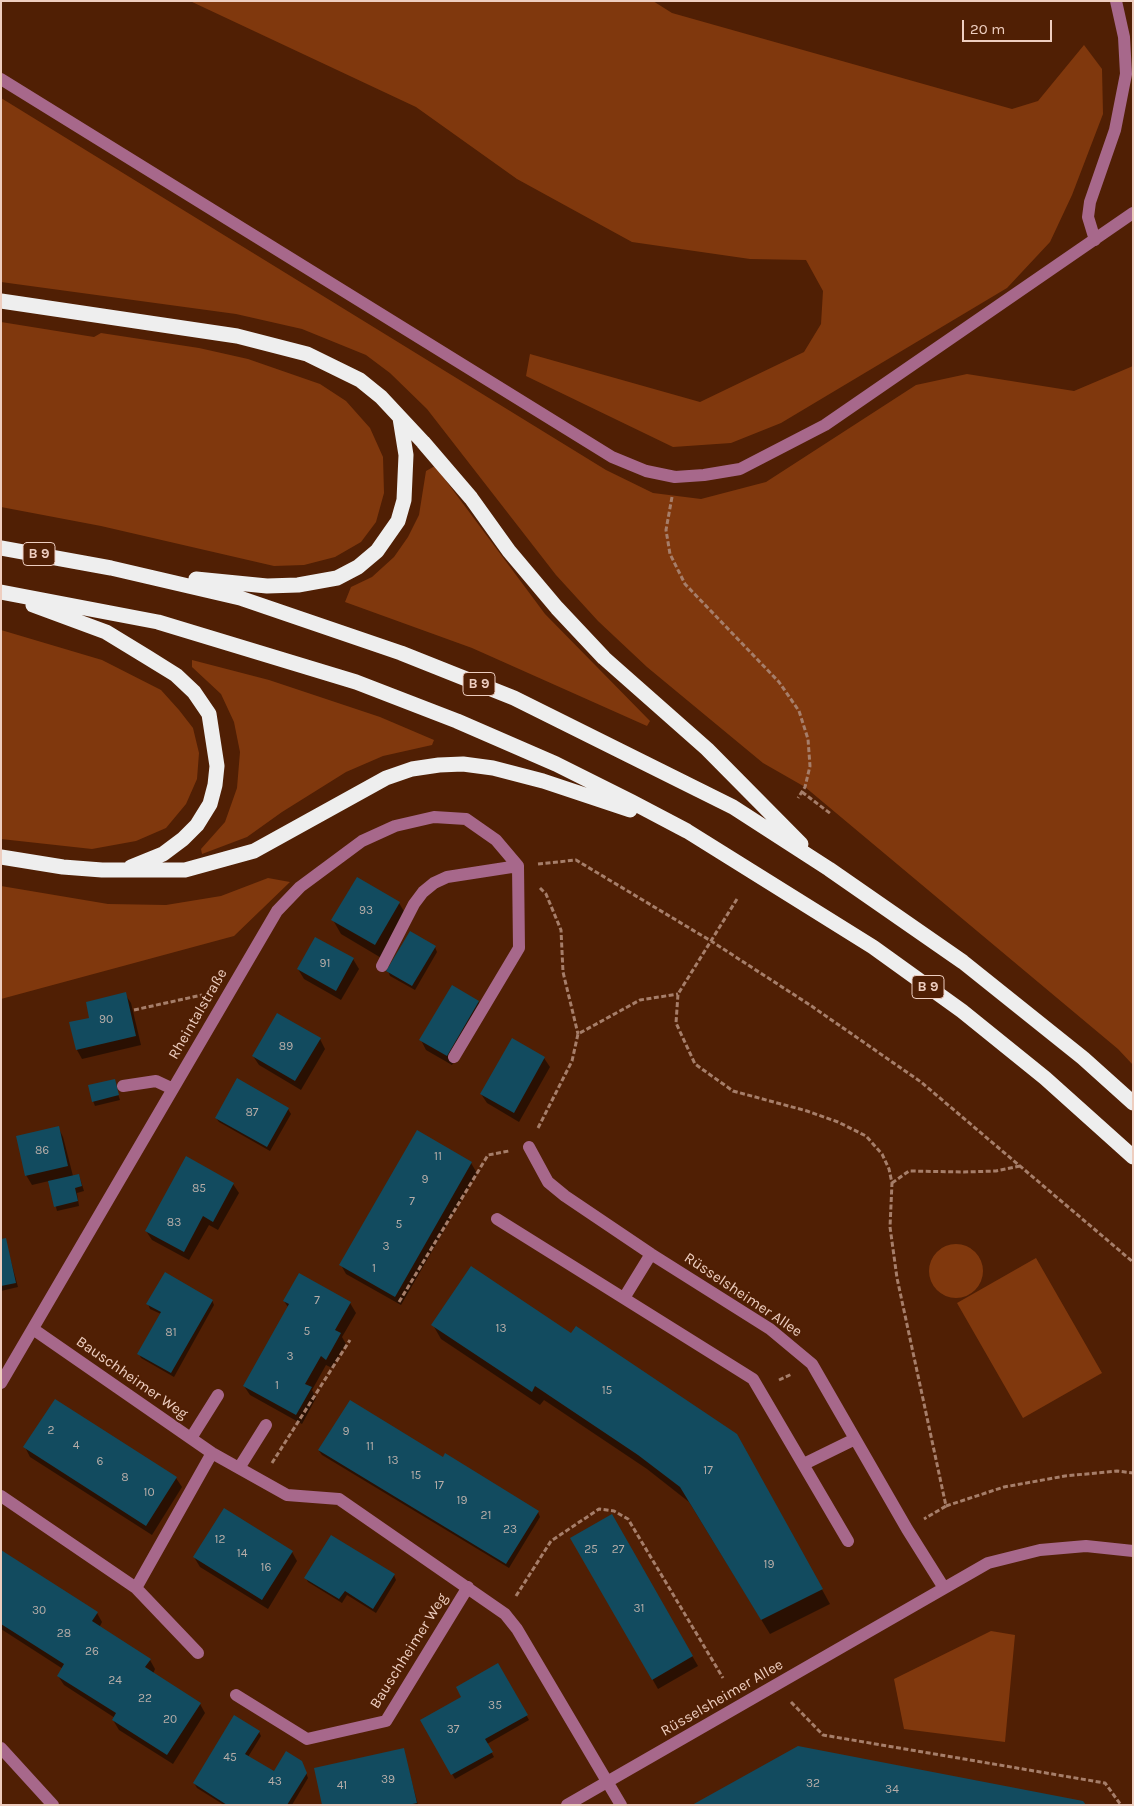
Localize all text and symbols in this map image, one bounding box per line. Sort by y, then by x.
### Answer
scale bar [964,10,1054,42]
text: 20 m [970,20,1005,38]
road number: B 9 [23,542,55,566]
road number: B 9 [463,672,495,696]
house number: 93 [359,904,373,918]
house number: 91 [320,957,330,971]
street label: Rheintalstraße [165,965,231,1063]
road number: B 9 [912,976,944,999]
house number: 90 [99,1013,113,1027]
house number: 89 [279,1040,293,1054]
house number: 87 [245,1106,259,1120]
house number: 86 [35,1144,49,1158]
house number: 11 [434,1150,442,1164]
house number: 9 [422,1173,428,1187]
house number: 85 [192,1182,206,1196]
house number: 7 [409,1195,415,1209]
house number: 83 [167,1216,181,1230]
house number: 5 [396,1218,402,1232]
house number: 3 [382,1240,390,1254]
street label: Rüsselsheimer Allee [681,1249,805,1341]
house number: 1 [372,1262,376,1276]
house number: 7 [314,1294,320,1308]
house number: 13 [495,1322,507,1336]
house number: 5 [304,1325,310,1339]
house number: 81 [165,1326,177,1340]
street label: Bauschheimer Weg [73,1333,191,1423]
house number: 3 [286,1350,294,1364]
house number: 1 [275,1379,279,1393]
house number: 15 [602,1384,612,1398]
house number: 2 [48,1424,54,1438]
house number: 9 [343,1425,349,1439]
house number: 4 [73,1439,79,1453]
house number: 11 [366,1440,374,1454]
house number: 13 [387,1454,399,1468]
house number: 6 [97,1455,103,1469]
house number: 17 [703,1464,713,1478]
house number: 15 [411,1469,421,1483]
house number: 8 [121,1471,129,1485]
house number: 17 [434,1479,444,1493]
house number: 10 [143,1486,155,1500]
house number: 19 [457,1494,467,1508]
house number: 21 [481,1509,491,1523]
house number: 23 [503,1523,517,1537]
house number: 12 [215,1533,225,1547]
house number: 25 [584,1543,598,1557]
house number: 27 [612,1543,624,1557]
house number: 14 [237,1547,247,1561]
house number: 19 [764,1558,774,1572]
house number: 16 [261,1561,271,1575]
street label: Bauschheimer Weg [366,1590,452,1712]
house number: 31 [633,1602,645,1616]
house number: 30 [32,1604,46,1618]
house number: 28 [57,1627,71,1641]
house number: 26 [85,1645,99,1659]
street label: Rüsselsheimer Allee [658,1656,786,1740]
house number: 24 [108,1674,122,1688]
house number: 22 [138,1692,152,1706]
house number: 35 [488,1699,502,1713]
house number: 20 [163,1713,177,1727]
house number: 37 [447,1723,459,1737]
house number: 45 [223,1751,237,1765]
house number: 39 [381,1773,395,1787]
house number: 43 [268,1775,282,1789]
house number: 32 [806,1777,820,1791]
house number: 41 [337,1779,347,1793]
house number: 34 [885,1783,899,1797]

